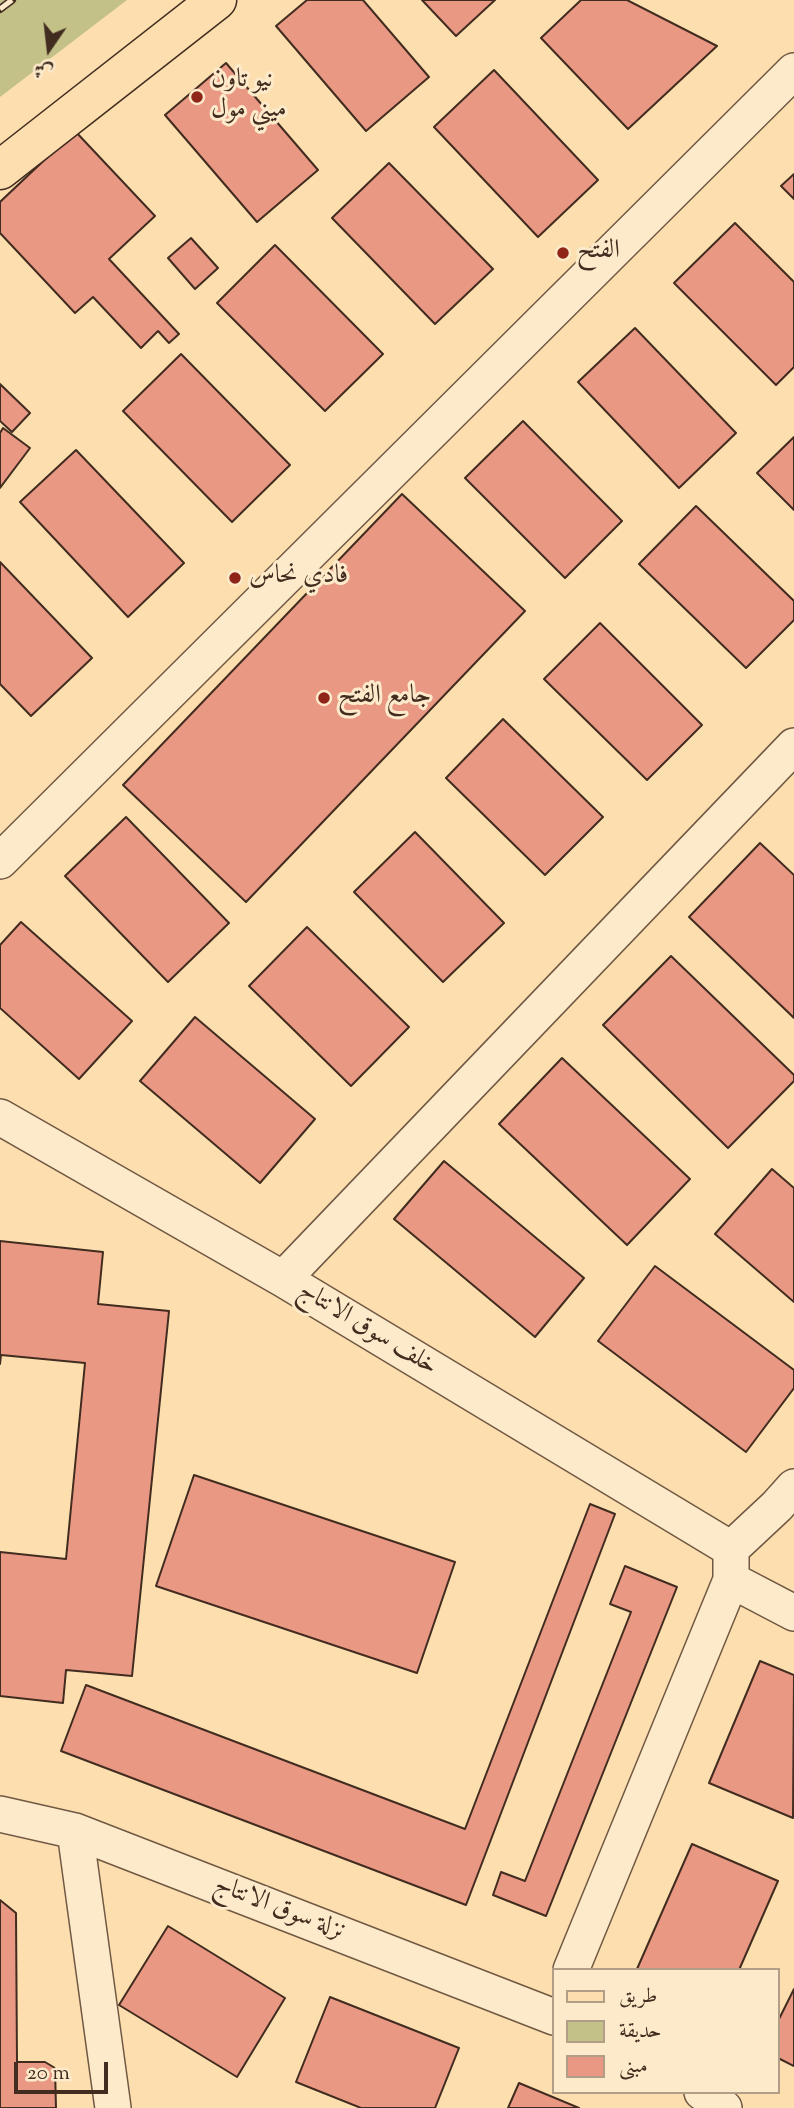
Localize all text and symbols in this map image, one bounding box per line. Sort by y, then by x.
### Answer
north arrow [14,14,84,84]
text: ش [31,54,56,85]
place label: نيو تاون ميني مول [211,66,287,128]
marker: نيو تاون ميني مول [189,89,205,105]
place label: الفتح [577,237,620,269]
marker: الفتح [555,245,571,261]
place label: فادي نحاس [249,562,348,594]
marker: فادي نحاس [227,570,243,586]
place label: جامع الفتح [338,682,431,714]
marker: جامع الفتح [316,690,332,706]
street label: خلف سوق الانتاج [292,1276,442,1384]
street label: نزلة سوق الانتاج [209,1871,349,1949]
legend [552,1968,780,2094]
text: طريق [619,1982,657,2012]
text: حديقة [619,2017,662,2047]
scale bar [18,2048,112,2092]
text: مبنى [619,2052,648,2082]
text: 20 m [27,2059,70,2089]

